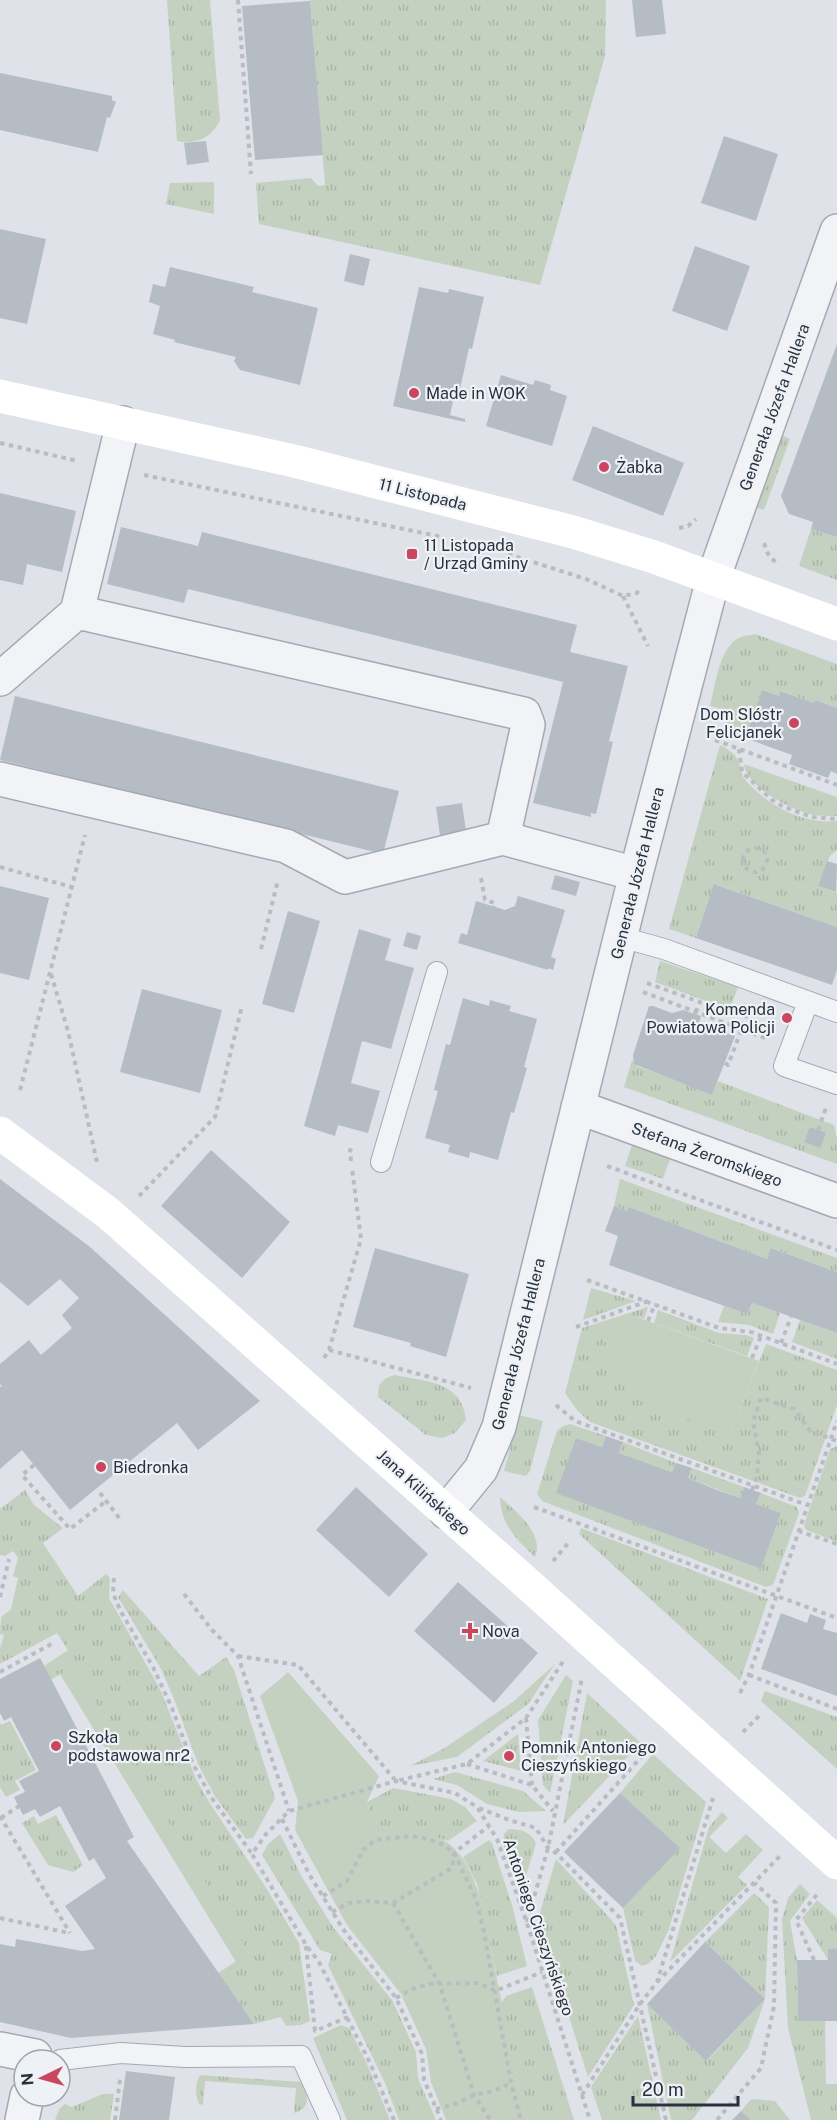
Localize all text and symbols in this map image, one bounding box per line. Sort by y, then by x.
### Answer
street label: Generała Józefa Hallera [735,321,814,493]
place label: Made in WOK [426,384,526,403]
marker: Made in WOK [407,386,421,400]
place label: Żabka [616,457,662,477]
marker: Żabka [597,460,611,474]
street label: 11 Listopada [377,474,469,515]
place label: 11 Listopada / Urząd Gminy [424,536,529,573]
marker: 11 Listopada / Urząd Gminy [405,547,419,561]
place label: Dom SIóstr Felicjanek [700,705,782,742]
marker: Dom SIóstr Felicjanek [787,716,801,730]
street label: Generała Józefa Hallera [607,785,668,961]
place label: Komenda Powiatowa Policji [646,1000,775,1037]
marker: Komenda Powiatowa Policji [780,1011,794,1025]
street label: Stefana Żeromskiego [629,1117,785,1191]
street label: Generała Józefa Hallera [488,1256,549,1432]
street label: Jana Kilińskiego [373,1446,474,1539]
place label: Biedronka [113,1458,188,1477]
marker: Biedronka [94,1460,108,1474]
place label: Nova [482,1622,520,1641]
marker: Nova [463,1624,477,1638]
place label: Szkoła podstawowa nr2 [68,1728,190,1765]
place label: Pomnik Antoniego Cieszyńskiego [521,1738,656,1775]
marker: Szkoła podstawowa nr2 [49,1739,63,1753]
marker: Pomnik Antoniego Cieszyńskiego [502,1749,516,1763]
street label: Antoniego Cieszyńskiego [499,1836,578,2018]
north arrow [12,2048,72,2108]
scale bar [633,2069,738,2107]
text: N [18,2072,38,2086]
text: 20 m [642,2079,684,2100]

